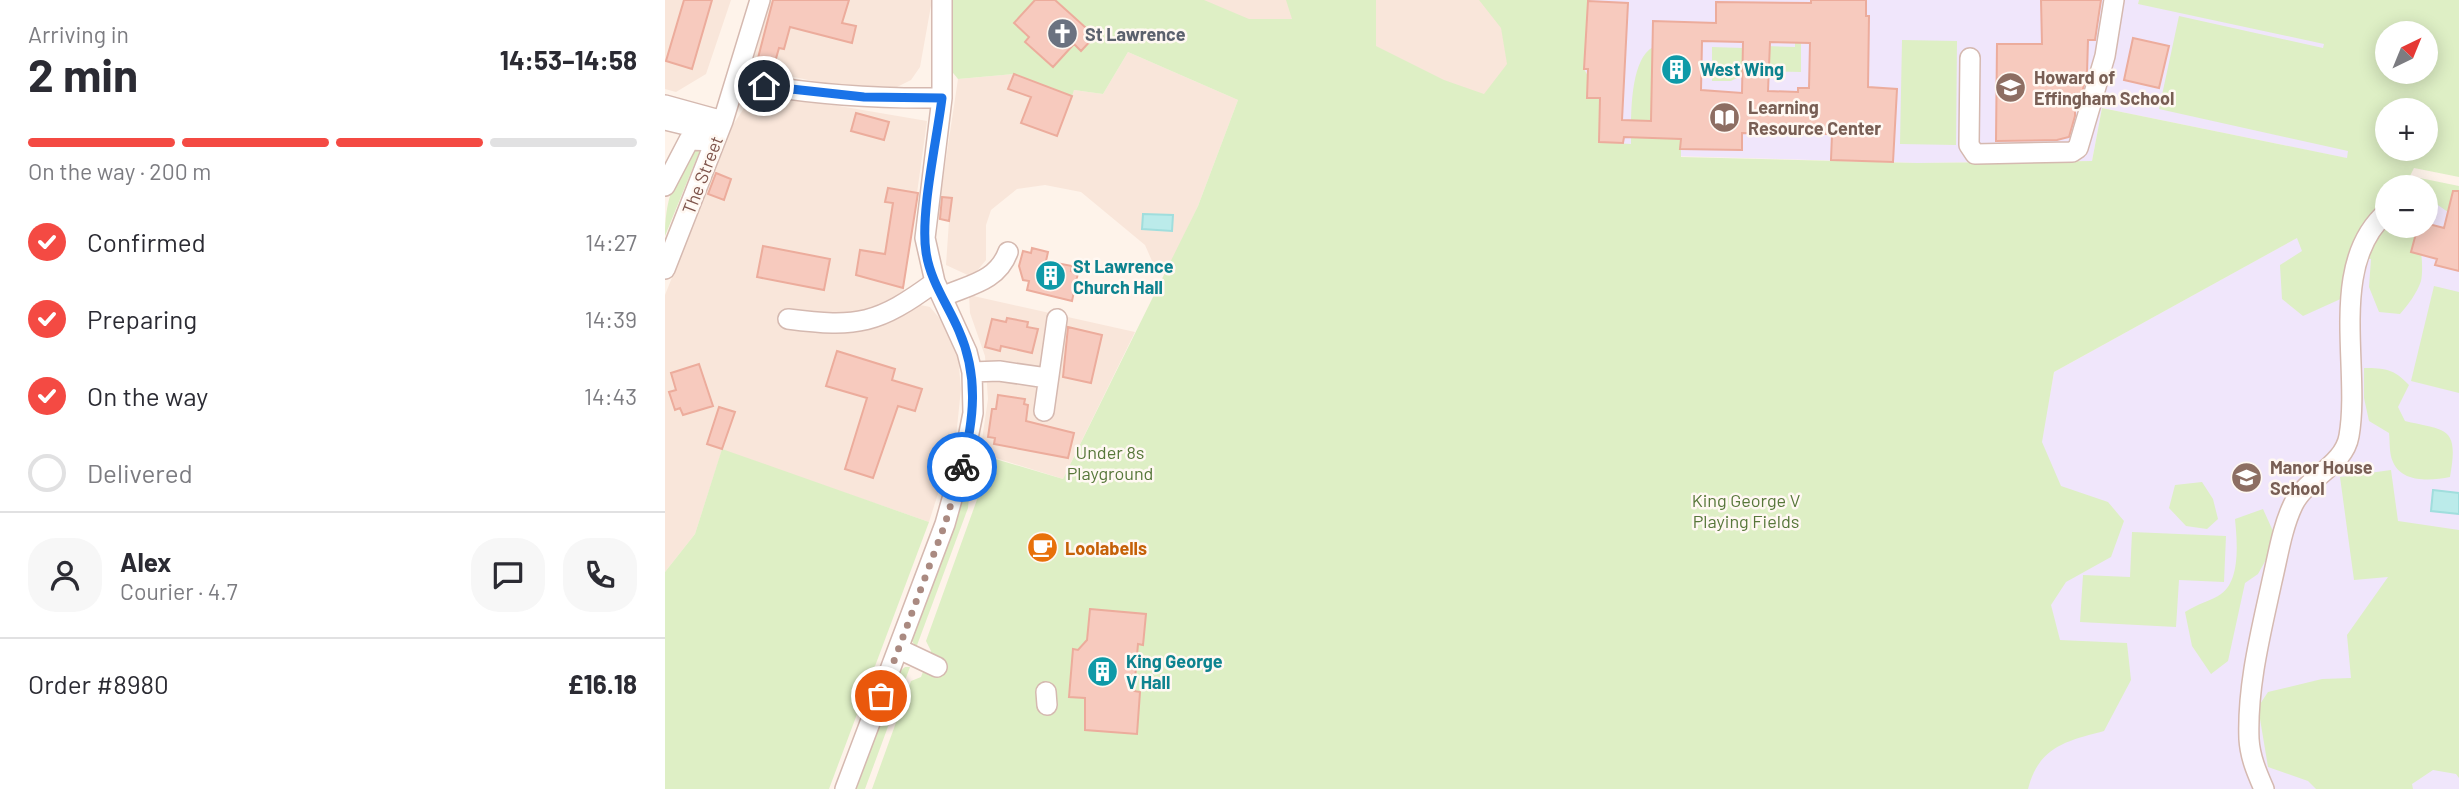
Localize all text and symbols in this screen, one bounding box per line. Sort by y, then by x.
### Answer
church icon: St Lawrence [1045,17,1079,51]
text: Arriving in [28,20,129,48]
north arrow [2375,21,2438,84]
map controls [2375,21,2438,238]
place label: St Lawrence [1085,23,1186,45]
text: 14:53–14:58 [500,44,637,75]
text: 2 min [28,46,138,101]
building icon: West Wing [1660,52,1694,86]
pin [734,56,794,116]
place label: West Wing [1700,58,1784,80]
place label: Howard of Effingham School [2034,66,2174,109]
icon: home [745,67,783,105]
school or university icon: Howard of Effingham School [1994,70,2028,104]
place label: Learning Resource Center [1748,96,1881,139]
button: + [2375,98,2438,161]
library icon: Learning Resource Center [1708,100,1742,134]
street label: The Street [677,133,727,217]
text: On the way · 200 m [28,157,211,185]
button: − [2375,175,2438,238]
icon: check [28,223,66,261]
text: Confirmed [87,226,206,257]
text: 14:27 [585,228,637,256]
place label: St Lawrence Church Hall [1073,255,1174,298]
building icon: St Lawrence Church Hall [1033,259,1067,293]
icon: check [28,300,66,338]
text: Preparing [87,303,197,334]
text: 14:39 [585,305,637,333]
icon: check [28,377,66,415]
text: On the way [87,380,208,411]
text: 14:43 [584,382,637,410]
courier [927,432,997,502]
park label: Under 8s Playground [1067,441,1153,484]
icon: bike [943,448,981,486]
place label: Manor House School [2270,456,2373,499]
text: Delivered [87,457,193,488]
school or university icon: Manor House School [2230,460,2264,494]
park label: King George V Playing Fields [1692,489,1801,532]
cafe icon: Loolabells [1025,531,1059,565]
place label: Loolabells [1065,537,1147,559]
button: person [28,538,102,612]
button: chat [471,538,545,612]
button: phone [563,538,637,612]
text: Alex [120,546,171,577]
text: Courier · 4.7 [120,577,238,605]
place label: King George V Hall [1126,650,1223,693]
building icon: King George V Hall [1086,654,1120,688]
pin [851,666,911,726]
text: Order #8980 [28,668,169,699]
text: £16.18 [568,668,637,699]
icon: bag [862,677,900,715]

